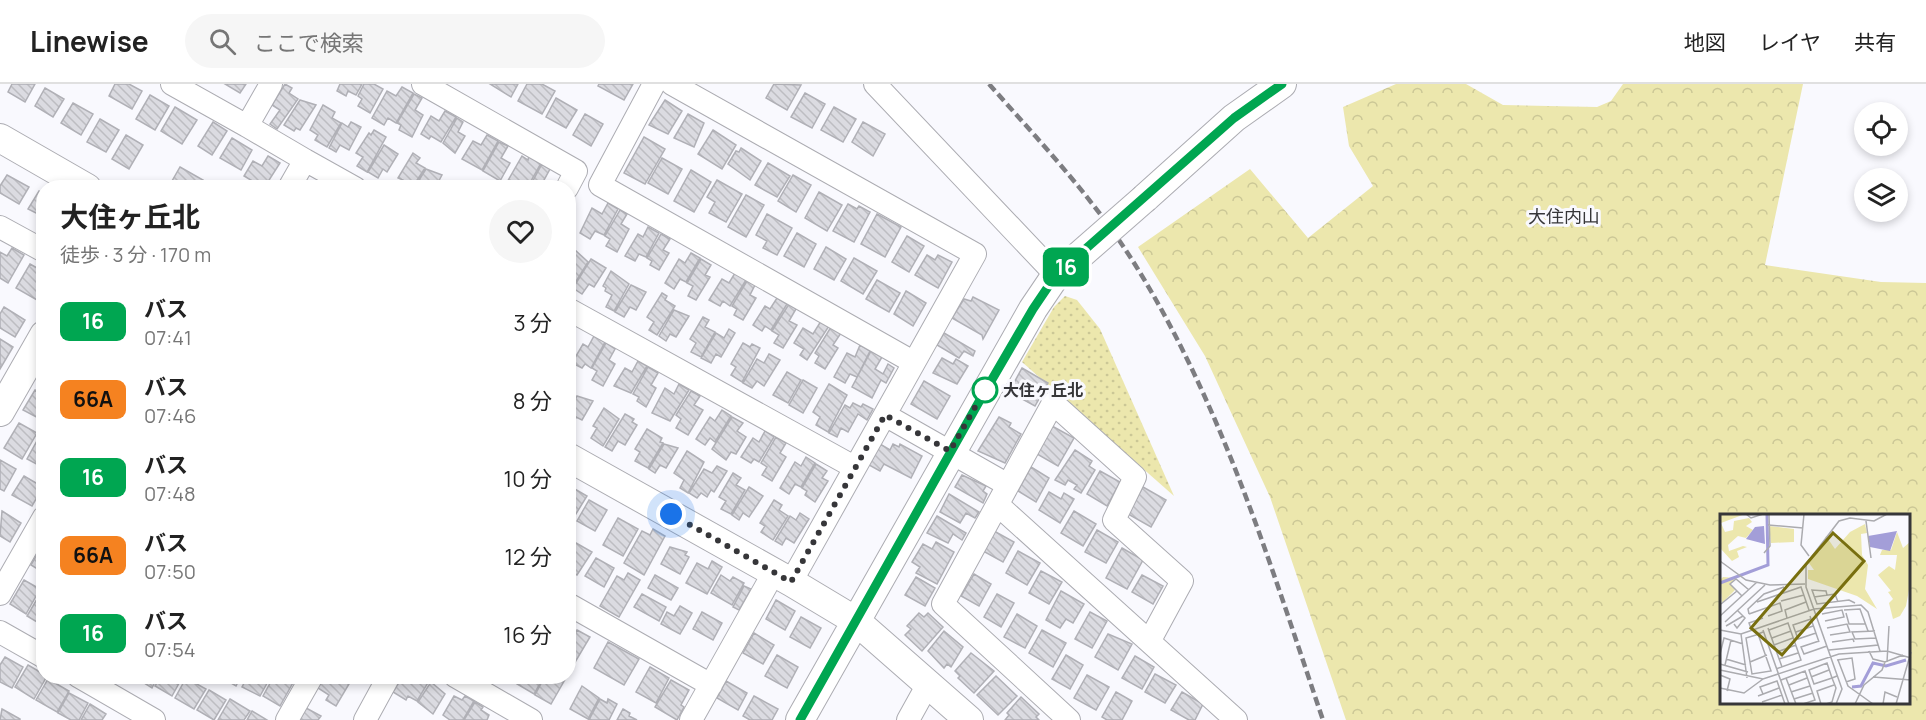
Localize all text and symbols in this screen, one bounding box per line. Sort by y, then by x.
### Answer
search box [185,14,605,68]
text: Linewise [30,22,149,60]
icon: search [206,25,239,58]
text: ここで検索 [254,28,364,58]
text: 地図 [1684,28,1726,56]
text: レイヤ [1759,28,1821,56]
text: 共有 [1854,28,1896,56]
map controls [1854,102,1908,222]
button: locate [1854,102,1908,156]
button: layers [1854,168,1908,222]
text: 大住ヶ丘北 [60,197,200,235]
button: heart [489,200,552,263]
district label: 大住内山 [1528,204,1600,228]
text: 徒歩 · 3 分 · 170 m [60,241,211,268]
line badge: 16 [1039,248,1093,286]
text: 16 [1055,253,1077,281]
text: バス [144,294,188,324]
text: 16 [82,307,104,335]
text: 3 分 [513,308,552,338]
text: 07:41 [144,324,192,351]
text: バス [144,372,188,402]
marker: 大住ヶ丘北 [972,377,998,403]
place label: 大住ヶ丘北 [1003,379,1083,401]
text: 66A [73,385,113,413]
text: 8 分 [513,386,552,416]
text: 07:46 [144,402,196,429]
text: バス [144,450,188,480]
text: 16 [82,463,104,491]
text: 10 分 [504,464,552,494]
text: 07:48 [144,480,196,507]
your location [656,499,686,529]
inset map [1720,514,1911,705]
text: バス [144,528,188,558]
text: 66A [73,541,113,569]
text: 12 分 [504,542,552,572]
text: 07:50 [144,558,196,585]
text: バス [144,606,188,636]
text: 16 [82,619,104,647]
text: 16 分 [503,620,552,650]
text: 07:54 [144,636,196,663]

